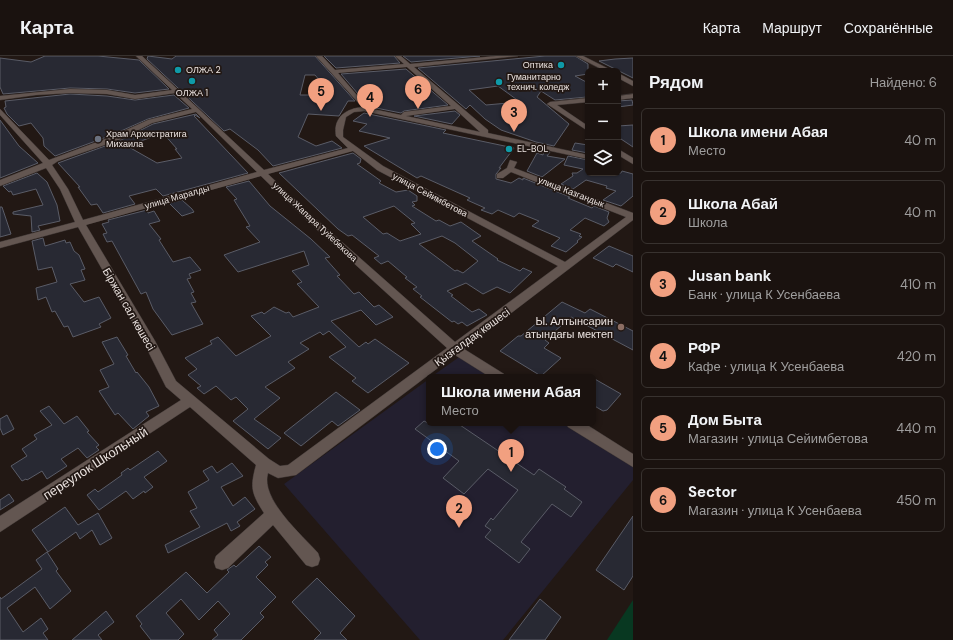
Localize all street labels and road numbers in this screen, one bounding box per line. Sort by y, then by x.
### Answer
street label: улица Сейимбетова [390,170,470,220]
street label: улица Казгандык [536,174,606,210]
street label: улица Жапара Туйебекова [270,180,360,264]
street label: улица Маралды [143,182,211,212]
street label: Біржан сал көшесі [100,265,158,353]
street label: Қызғалдақ көшесі [431,305,513,369]
street label: переулок Школьный [40,423,151,504]

